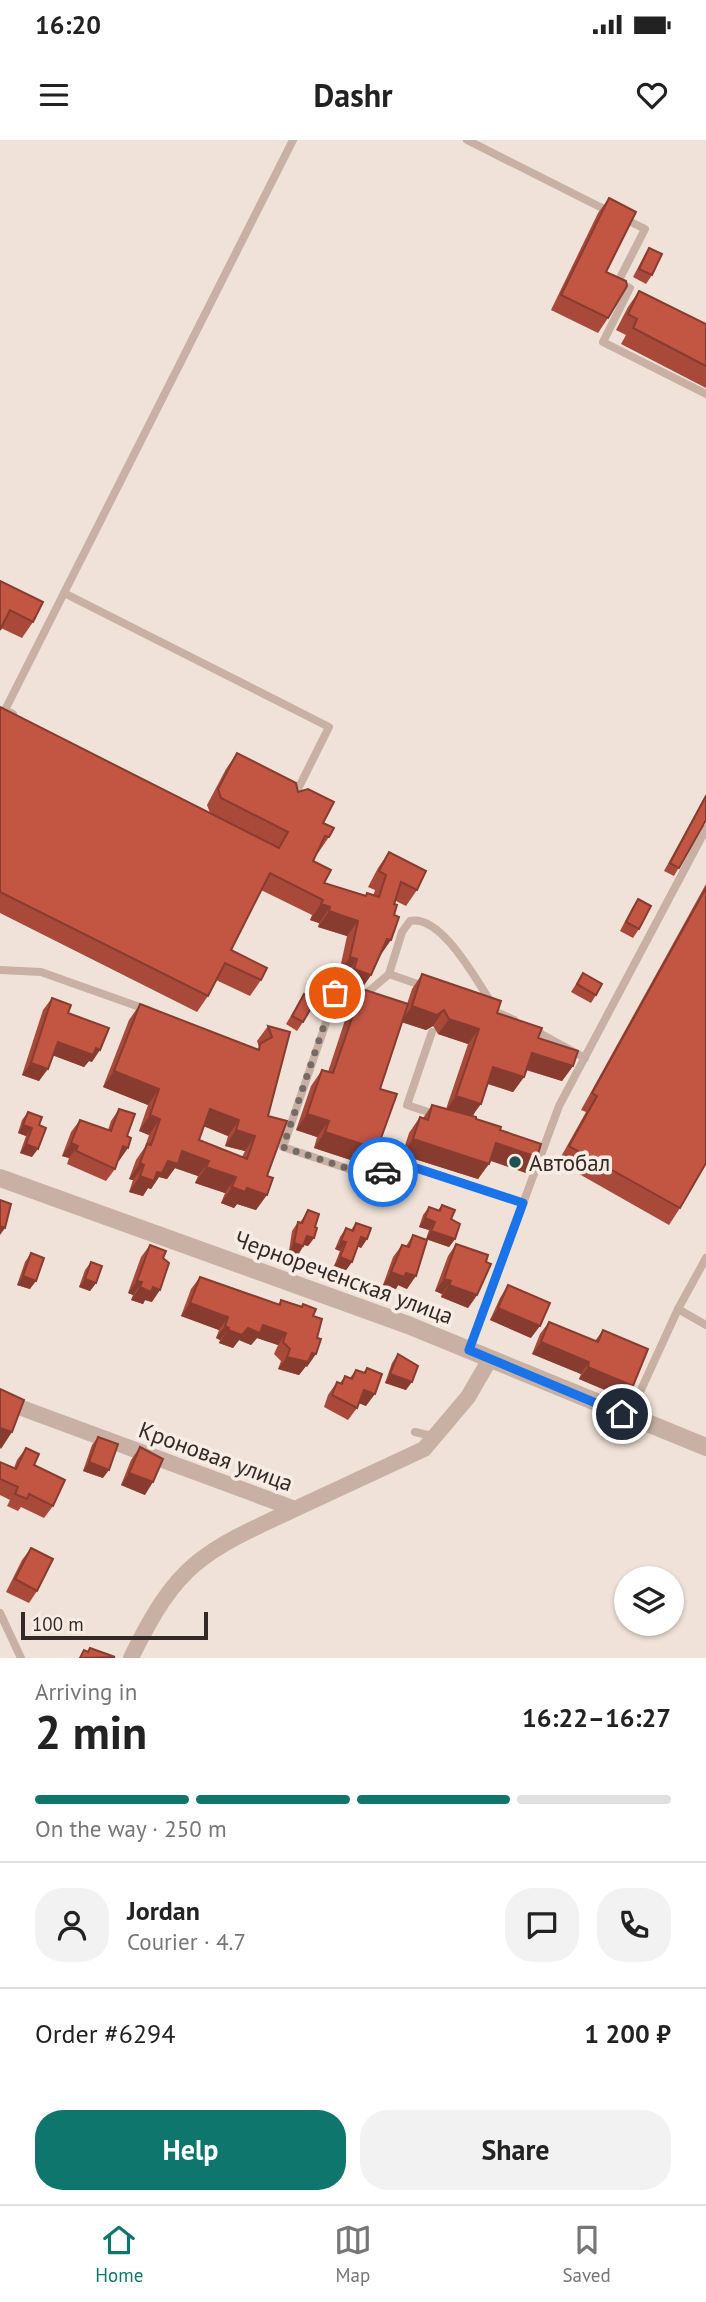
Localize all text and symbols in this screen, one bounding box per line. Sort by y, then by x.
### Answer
text: 16:20 [35,8,101,41]
text: Dashr [314,74,392,116]
icon: menu [35,76,73,114]
icon: heart [633,76,671,114]
pin [305,963,365,1023]
icon: bag [316,974,354,1012]
courier [348,1137,418,1207]
place label: Автобал [529,1148,610,1177]
icon: car [364,1153,402,1191]
marker: Автобал [507,1154,523,1170]
street label: Чернореченская улица [231,1224,457,1330]
pin [592,1384,652,1444]
icon: home [603,1395,641,1433]
street label: Кроновая улица [135,1415,297,1497]
map controls [614,1566,684,1636]
button: layers [614,1566,684,1636]
scale bar [21,1609,208,1641]
text: 100 m [32,1612,84,1636]
text: Arriving in [35,1677,137,1706]
text: 16:22–16:27 [522,1701,671,1734]
text: 2 min [35,1702,147,1762]
text: On the way · 250 m [35,1814,227,1843]
button: person [35,1888,109,1962]
button: chat [505,1888,579,1962]
button: phone [597,1888,671,1962]
text: Jordan [127,1894,200,1927]
text: Courier · 4.7 [127,1927,246,1956]
text: Order #6294 [35,2017,175,2050]
text: 1 200 ₽ [584,2017,671,2050]
button: Help [35,2110,346,2190]
button: Share [360,2110,671,2190]
tab: Home [95,2221,143,2287]
tab: Map [334,2221,372,2287]
tab: Saved [562,2221,611,2287]

